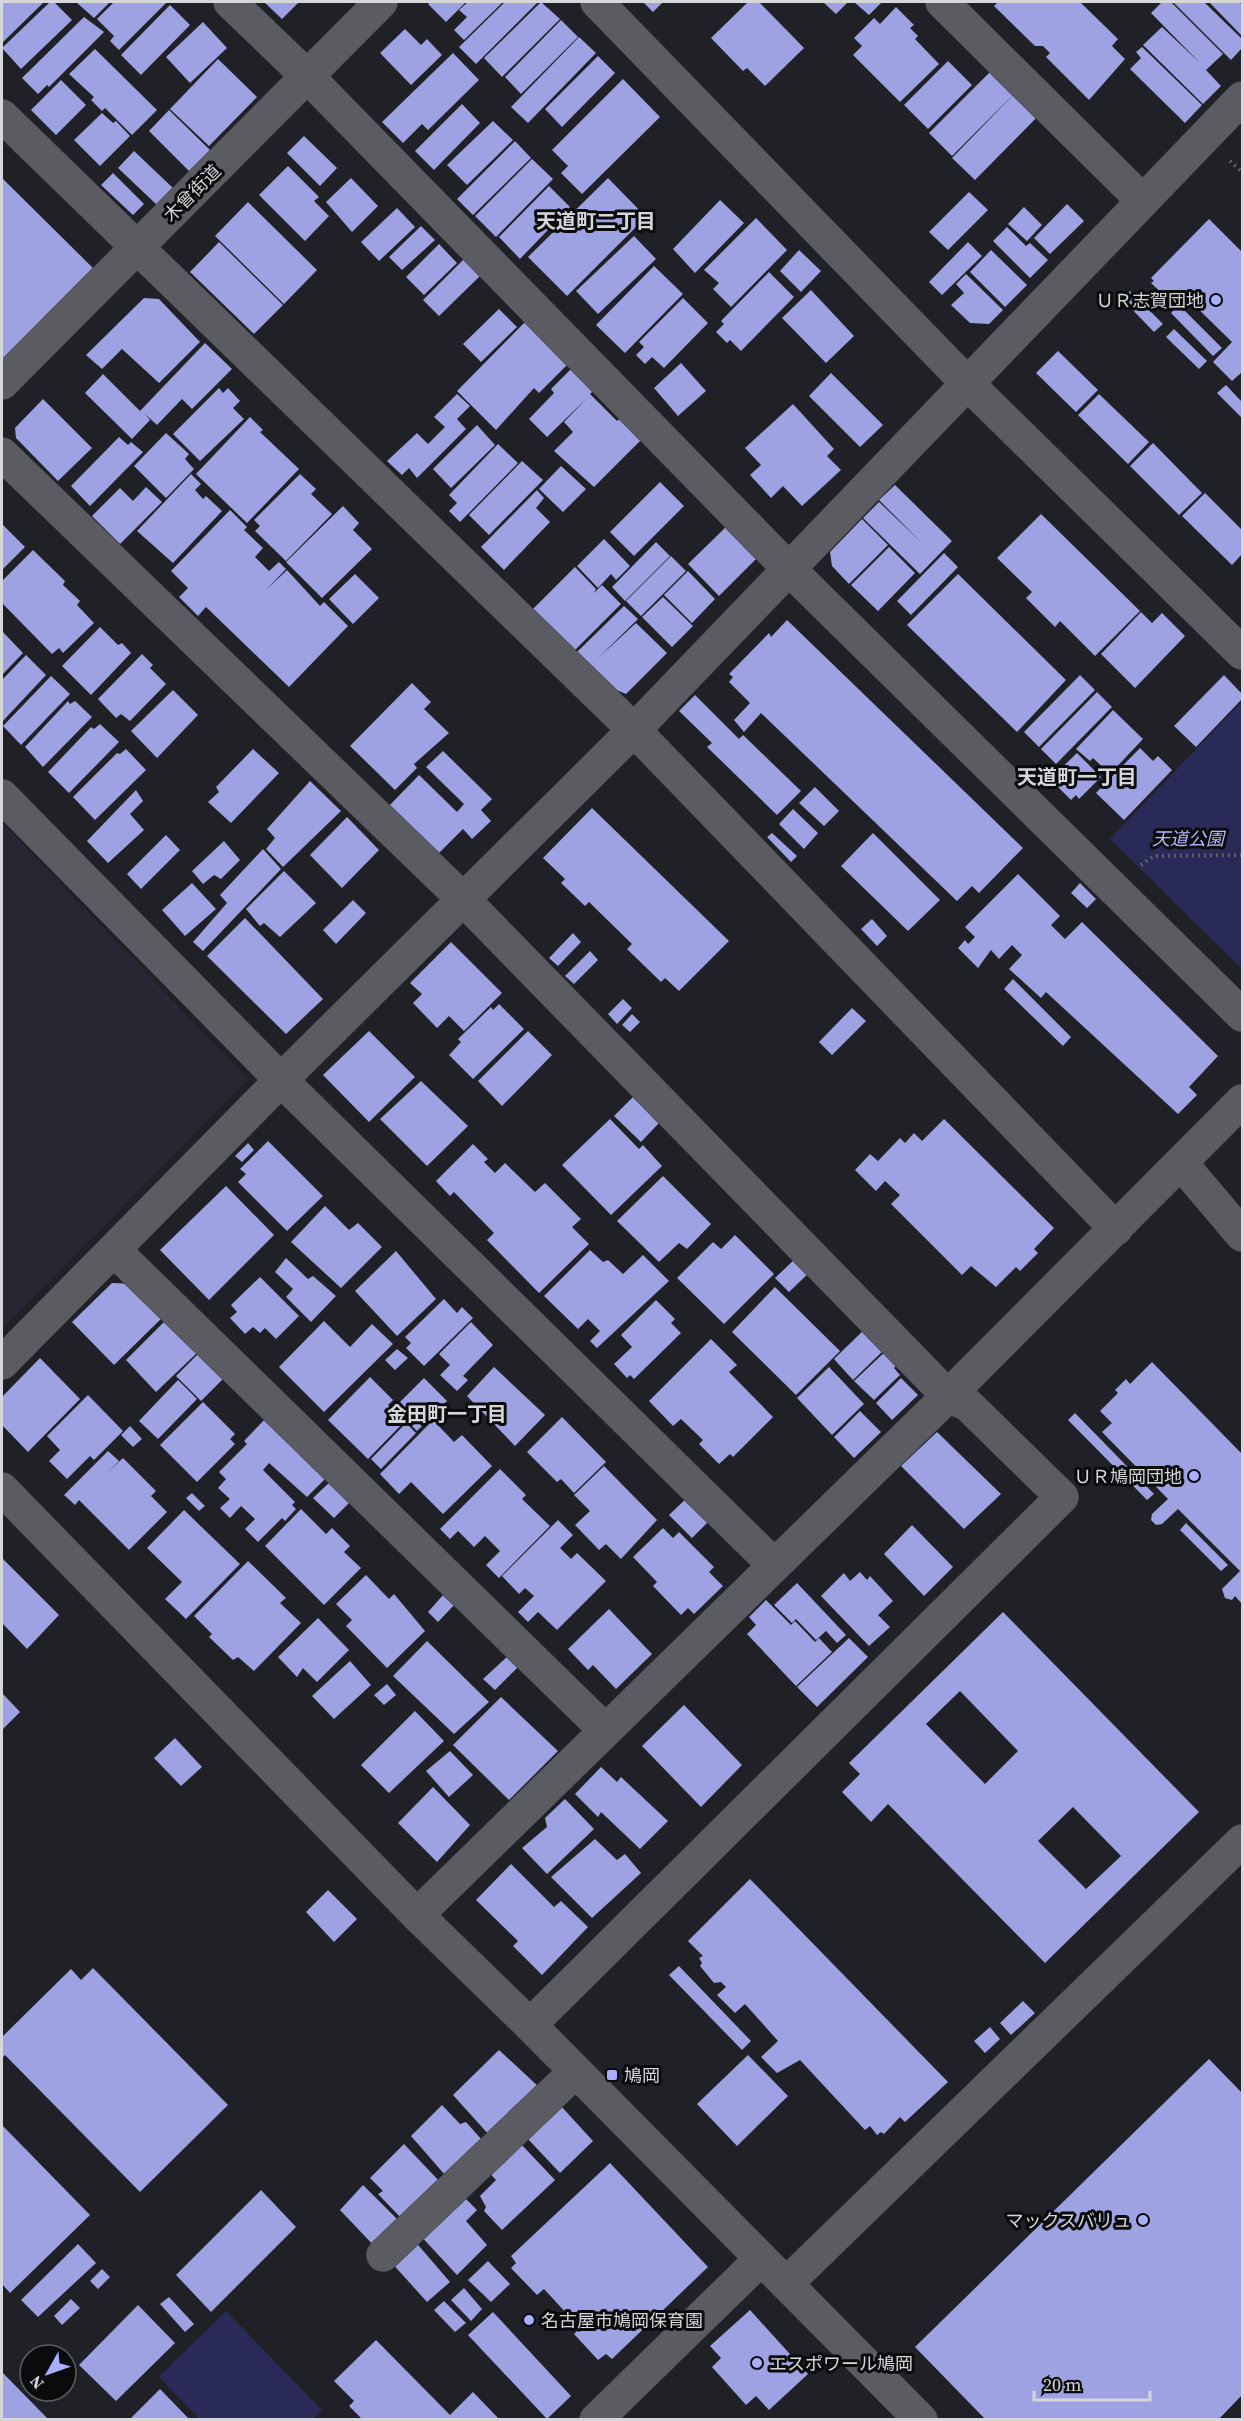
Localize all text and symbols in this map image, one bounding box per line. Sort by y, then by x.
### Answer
street label: 木曾街道 [158,159,226,227]
district label: 天道町二丁目 [536,207,656,235]
place label: ＵＲ志賀団地 [1096,288,1204,313]
marker: ＵＲ志賀団地 [1209,293,1223,307]
district label: 天道町一丁目 [1017,763,1137,791]
park label: 天道公園 [1152,826,1227,851]
district label: 金田町一丁目 [387,1400,507,1428]
place label: ＵＲ鳩岡団地 [1074,1464,1182,1489]
marker: ＵＲ鳩岡団地 [1187,1469,1201,1483]
place label: 鳩岡 [624,2063,660,2088]
marker: 鳩岡 [605,2068,619,2082]
place label: マックスバリュ [1006,2208,1131,2233]
marker: マックスバリュ [1136,2213,1150,2227]
place label: 名古屋市鳩岡保育園 [541,2308,703,2333]
marker: 名古屋市鳩岡保育園 [522,2313,536,2327]
north arrow [18,2343,78,2403]
place label: エスポワール鳩岡 [769,2351,913,2376]
marker: エスポワール鳩岡 [750,2356,764,2370]
scale bar [1034,2364,1150,2402]
text: N [24,2371,49,2394]
text: 20 m [1043,2372,1081,2397]

